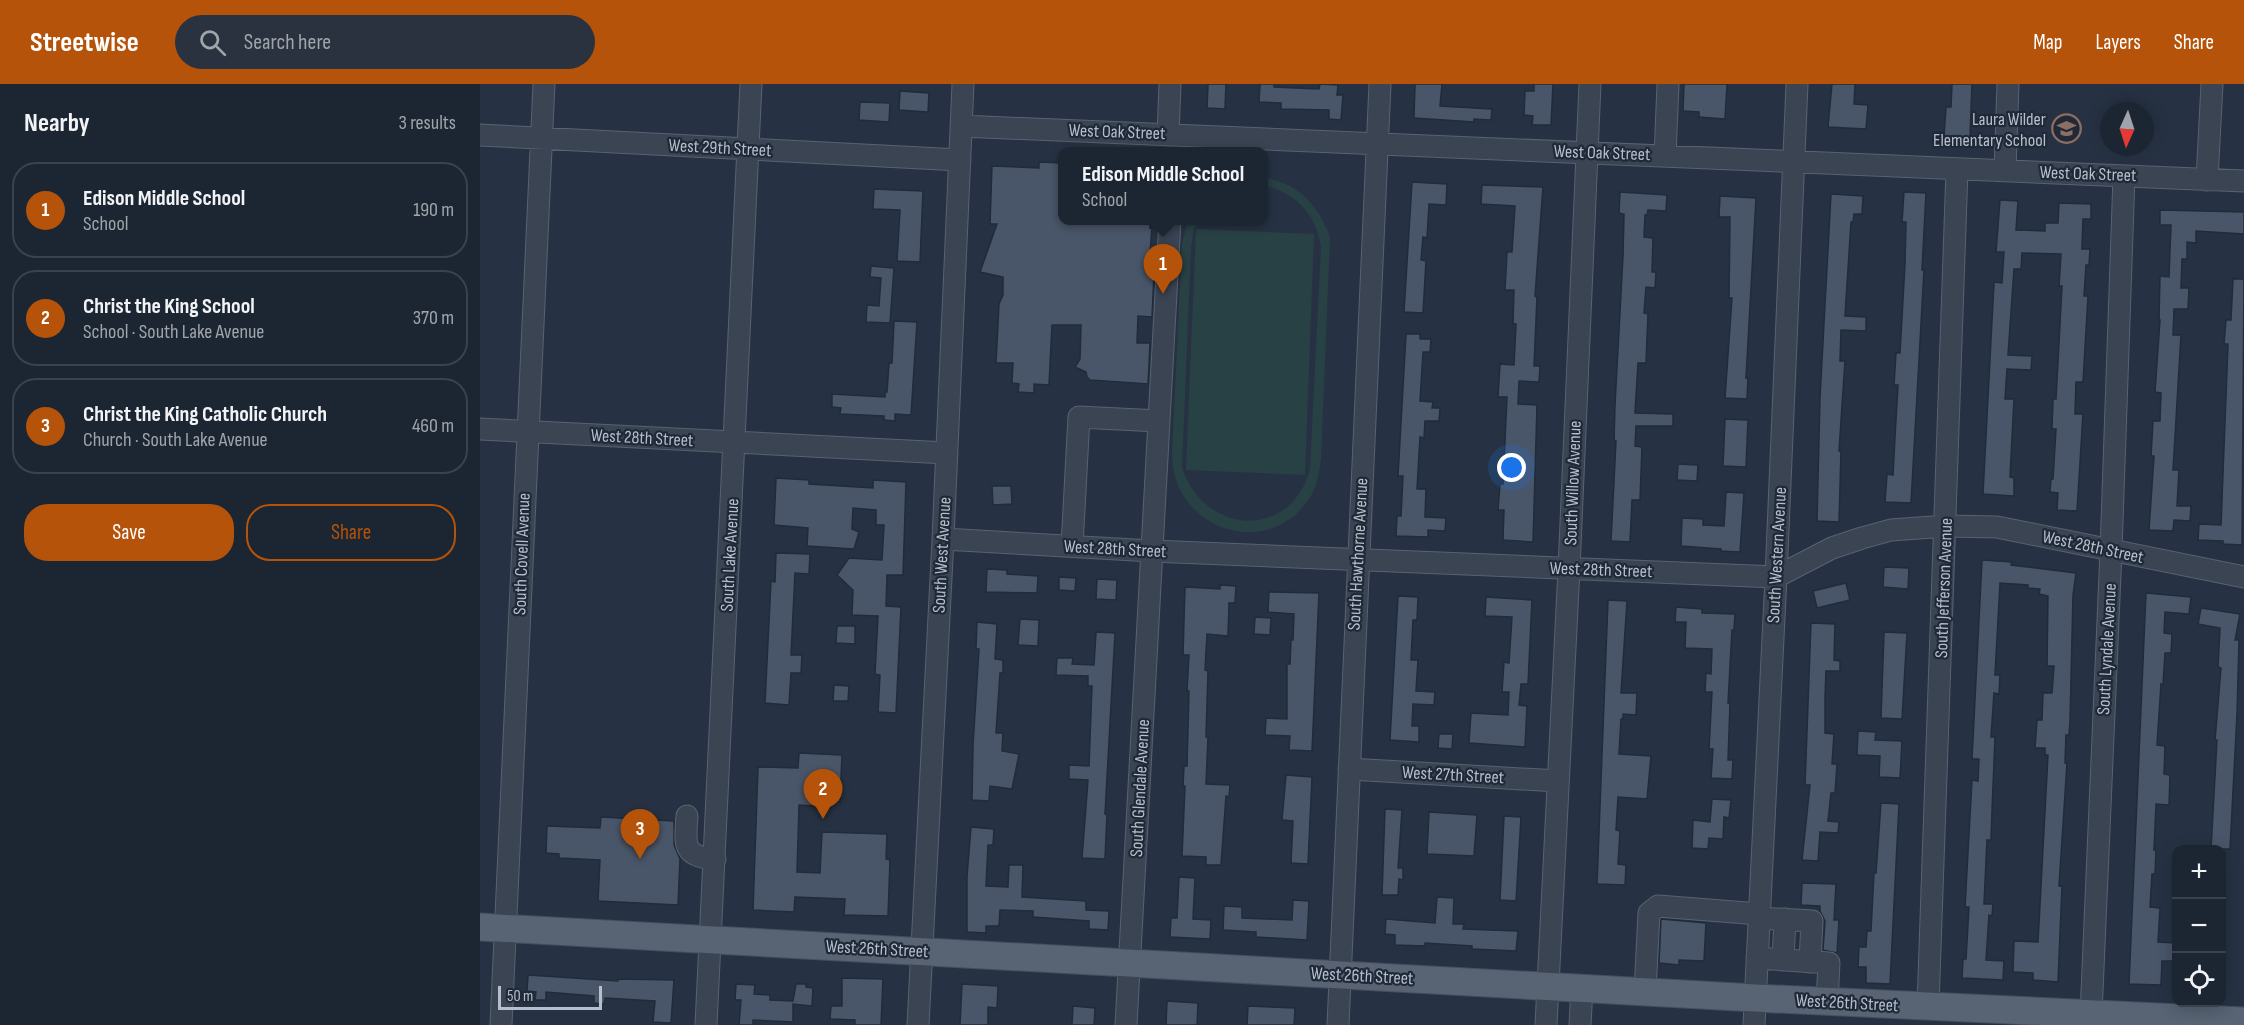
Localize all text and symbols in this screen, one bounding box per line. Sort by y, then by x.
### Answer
search box [175,15,595,69]
text: Streetwise [30,26,139,59]
icon: search [196,26,229,59]
text: Search here [244,29,331,56]
text: Map [2033,30,2062,55]
text: Layers [2095,30,2141,55]
text: Share [2174,30,2214,55]
north arrow [2100,102,2154,156]
text: Nearby [24,108,90,139]
place label: Laura Wilder Elementary School [1933,109,2046,151]
text: 3 results [399,111,456,135]
school or university icon: Laura Wilder Elementary School [2051,113,2083,145]
street label: West Oak Street [1068,120,1166,144]
street label: West 29th Street [668,135,772,161]
street label: West Oak Street [1553,141,1651,165]
popup [1058,147,1268,225]
text: Edison Middle School [1082,161,1244,188]
street label: West Oak Street [2039,162,2137,186]
text: Edison Middle School [83,185,245,212]
text: School [1082,188,1127,212]
text: 1 [42,198,49,222]
text: 190 m [413,198,454,222]
text: School [83,212,128,236]
pin: 1 [1144,244,1182,294]
text: Christ the King School [83,293,255,320]
text: 2 [41,306,50,330]
text: 370 m [413,306,454,330]
text: School · South Lake Avenue [83,320,264,344]
text: Christ the King Catholic Church [83,401,327,428]
text: 3 [41,414,50,438]
text: 460 m [412,414,454,438]
street label: South Willow Avenue [1560,420,1586,546]
street label: West 28th Street [590,425,694,451]
text: Church · South Lake Avenue [83,428,268,452]
your location [1497,453,1526,482]
street label: South Hawthorne Avenue [1344,477,1372,631]
street label: South Western Avenue [1763,486,1791,624]
street label: South Covell Avenue [509,493,535,615]
street label: South West Avenue [928,496,956,614]
street label: South Lake Avenue [717,498,743,612]
button: Save [24,504,234,561]
button: Share [246,504,456,561]
street label: South Jefferson Avenue [1931,518,1957,658]
street label: West 28th Street [2041,526,2146,568]
street label: West 28th Street [1063,536,1167,562]
street label: West 28th Street [1549,558,1653,582]
street label: South Lyndale Avenue [2093,583,2121,715]
street label: South Glendale Avenue [1126,719,1154,857]
street label: West 27th Street [1401,762,1505,788]
pin: 2 [804,770,842,819]
pin: 3 [620,810,660,859]
map controls [2172,845,2226,1007]
button: + [2172,845,2226,899]
button: − [2172,899,2226,953]
street label: West 26th Street [825,936,929,962]
button: locate [2172,953,2226,1007]
street label: West 26th Street [1310,963,1414,989]
scale bar [498,983,602,1010]
text: 50 m [507,987,533,1006]
street label: West 26th Street [1795,990,1899,1016]

